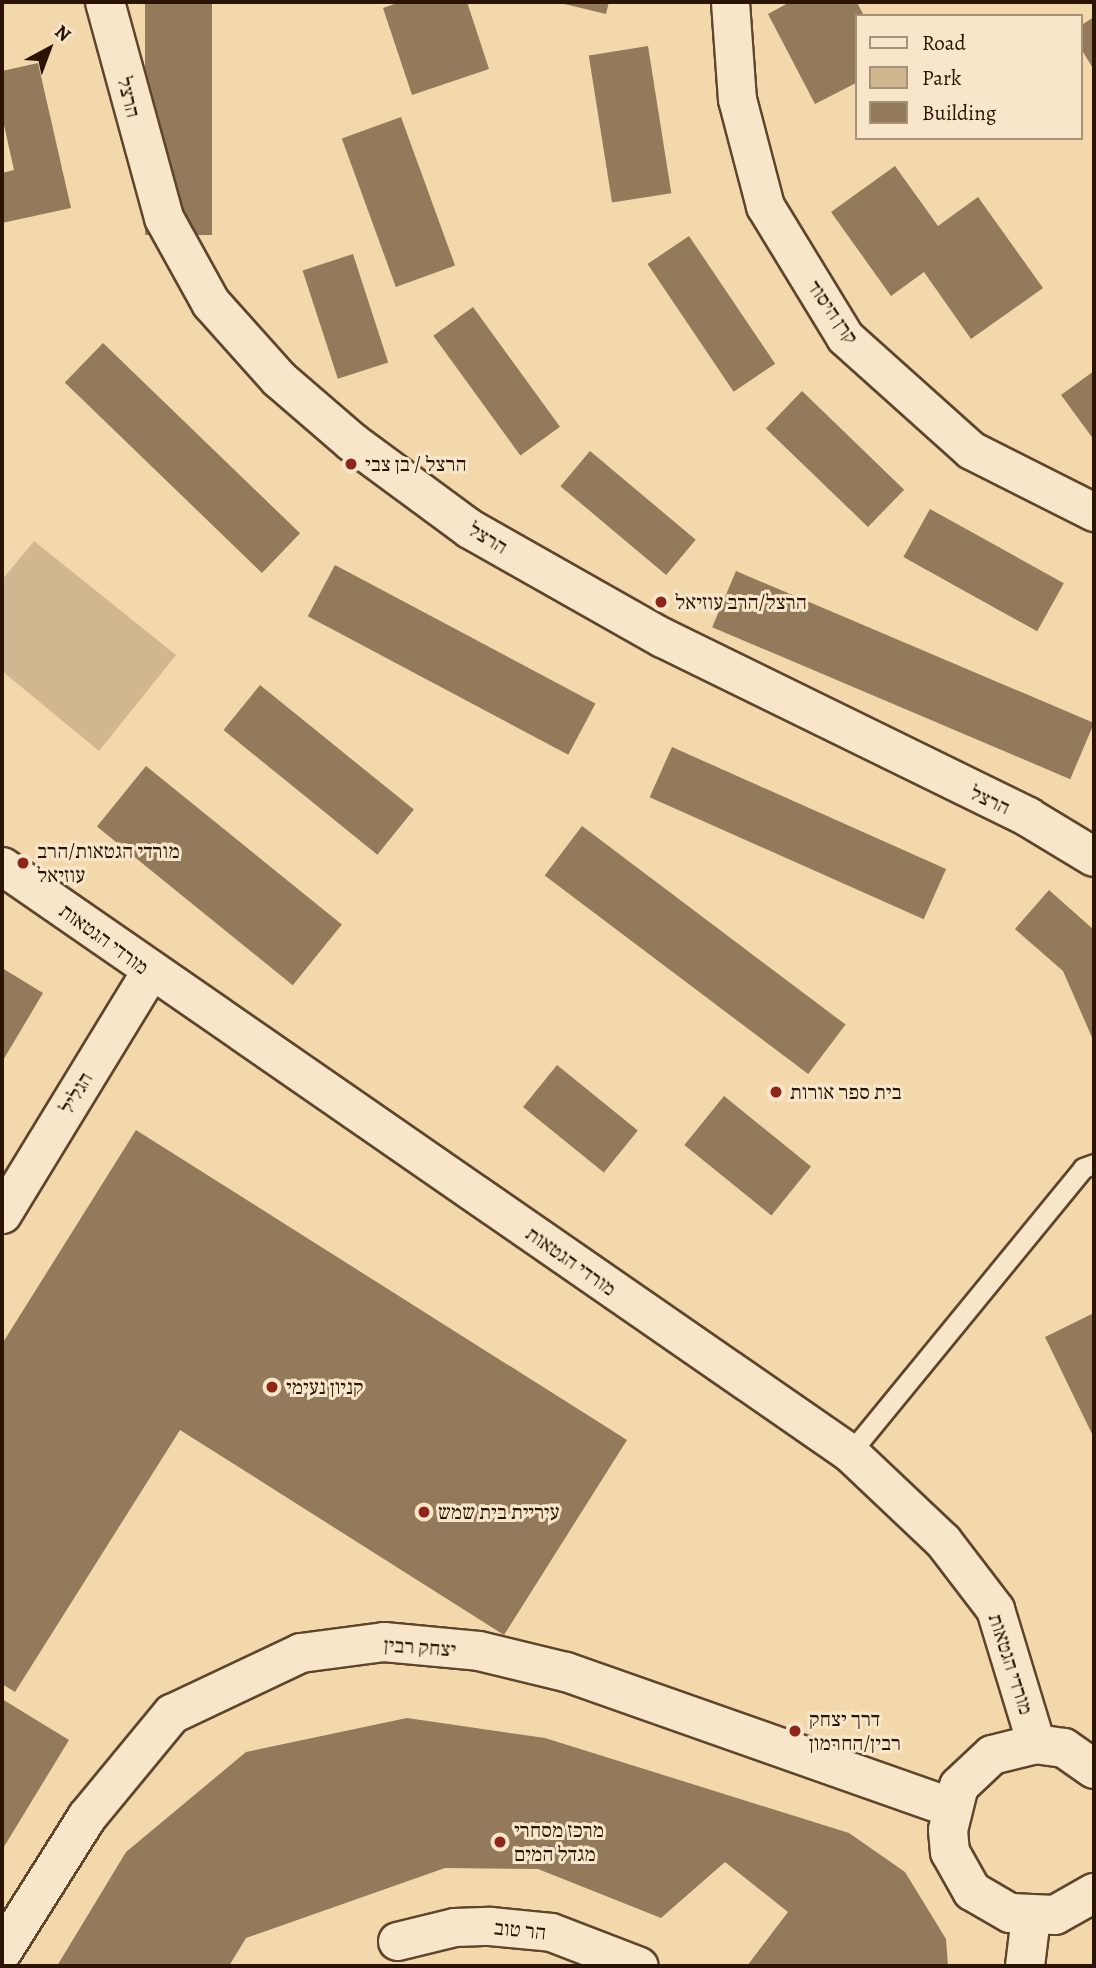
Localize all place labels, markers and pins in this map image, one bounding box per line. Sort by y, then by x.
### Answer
place label: הרצל / בן צבי [365,451,467,477]
marker: הרצל / בן צבי [343,456,359,472]
place label: הרצל/הרב עוזיאל [675,589,807,615]
marker: הרצל/הרב עוזיאל [653,594,669,610]
place label: מורדי הגטאות/הרב עוזיאל [37,838,180,888]
marker: מורדי הגטאות/הרב עוזיאל [15,855,31,871]
place label: בית ספר אורות [790,1079,902,1105]
marker: בית ספר אורות [768,1084,784,1100]
place label: קניון נעימי [286,1374,364,1400]
marker: קניון נעימי [264,1379,280,1395]
place label: עיריית בית שמש [438,1499,559,1525]
marker: עיריית בית שמש [416,1504,432,1520]
place label: דרך יצחק רבין/החרמון [809,1706,901,1756]
marker: דרך יצחק רבין/החרמון [787,1723,803,1739]
place label: מרכז מסחרי מגדל המים [514,1817,604,1867]
marker: מרכז מסחרי מגדל המים [492,1834,508,1850]

